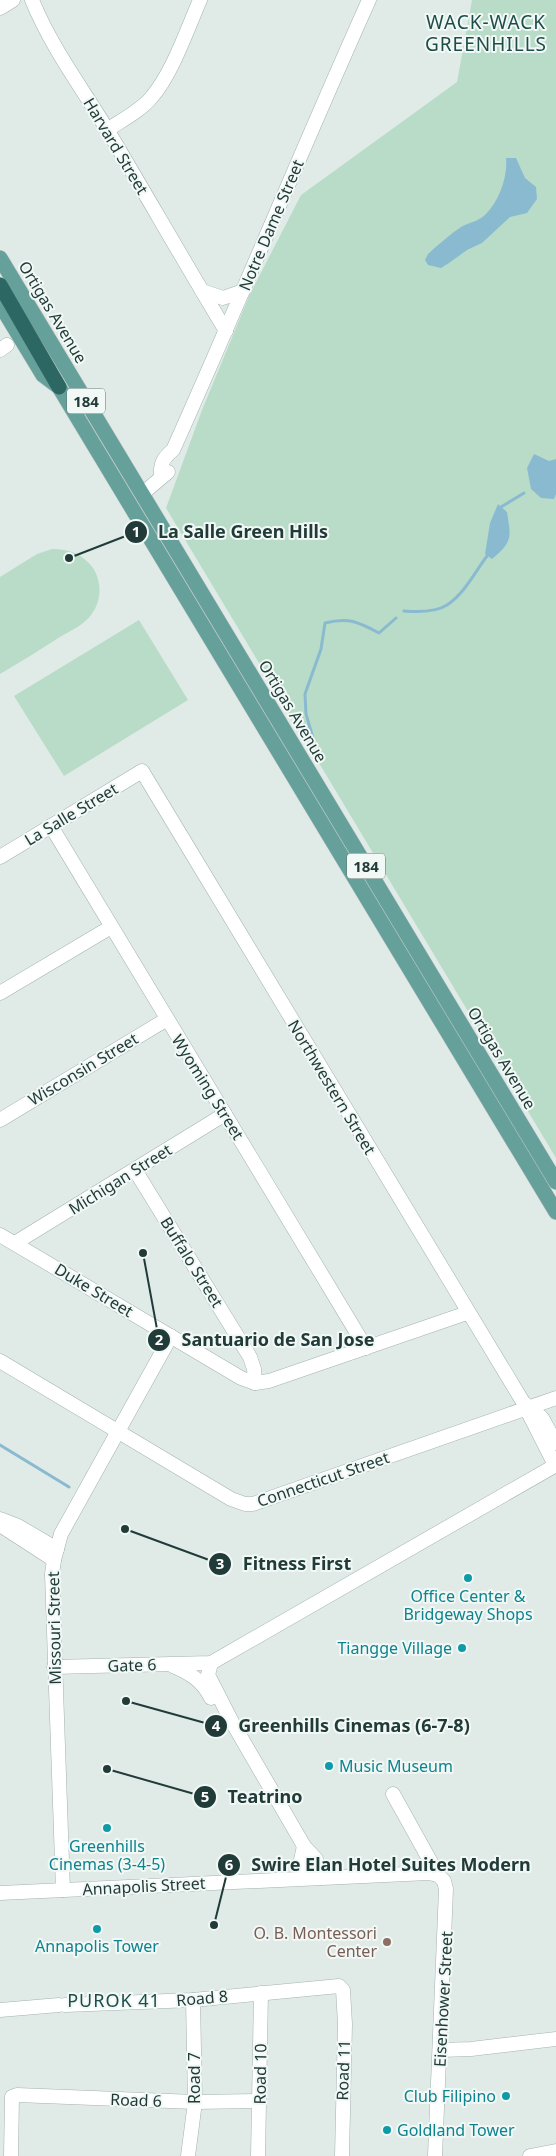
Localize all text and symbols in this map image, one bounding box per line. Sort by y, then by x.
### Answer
district label: WACK-WACK GREENHILLS [425,9,547,57]
street label: Harvard Street [78,93,154,199]
street label: Notre Dame Street [233,156,309,294]
street label: Ortigas Avenue [14,257,92,367]
road number: 184 [67,388,105,414]
callout: La Salle Green Hills [123,515,338,548]
text: La Salle Green Hills [158,519,328,543]
text: 1 [132,521,140,541]
street label: Ortigas Avenue [254,656,332,766]
street label: La Salle Street [20,777,122,851]
road number: 184 [347,854,385,878]
street label: Ortigas Avenue [463,1003,541,1113]
street label: Northwestern Street [283,1016,381,1159]
street label: Wisconsin Street [24,1027,142,1110]
street label: Wyoming Street [167,1030,249,1144]
street label: Michigan Street [64,1138,176,1220]
street label: Buffalo Street [155,1213,229,1312]
street label: Duke Street [51,1258,138,1322]
callout: Santuario de San Jose [147,1324,385,1357]
text: Santuario de San Jose [182,1327,374,1351]
text: 2 [155,1329,164,1349]
street label: Connecticut Street [254,1446,392,1512]
callout: Fitness First [208,1547,361,1580]
text: Fitness First [243,1551,351,1575]
text: 3 [216,1553,224,1573]
street label: Missouri Street [42,1571,66,1685]
marker: Office Center & Bridgeway Shops [462,1572,474,1584]
place label: Office Center & Bridgeway Shops [403,1585,533,1625]
place label: Tiangge Village [337,1637,452,1659]
marker: Tiangge Village [456,1642,468,1654]
street label: Gate 6 [107,1653,157,1677]
callout: Greenhills Cinemas (6-7-8) [204,1709,480,1742]
text: Greenhills Cinemas (6-7-8) [238,1713,470,1737]
text: 4 [212,1715,221,1735]
place label: Music Museum [339,1755,453,1777]
marker: Music Museum [323,1760,335,1772]
callout: Teatrino [193,1780,313,1813]
text: Teatrino [228,1784,302,1808]
text: 5 [201,1786,209,1806]
marker: Greenhills Cinemas (3-4-5) [101,1822,113,1834]
place label: Greenhills Cinemas (3-4-5) [49,1835,165,1875]
callout: Swire Elan Hotel Suites Modern [216,1848,540,1881]
text: Swire Elan Hotel Suites Modern [251,1852,531,1876]
text: 6 [225,1854,234,1874]
street label: Annapolis Street [82,1872,206,1900]
place label: O. B. Montessori Center [253,1922,377,1962]
marker: Annapolis Tower [91,1923,103,1935]
street label: Eisenhower Street [428,1930,458,2067]
place label: Annapolis Tower [35,1935,159,1957]
marker: O. B. Montessori Center [381,1936,393,1948]
street label: Road 8 [175,1985,229,2011]
district label: PUROK 41 [67,1988,161,2012]
street label: Road 11 [331,2039,355,2101]
street label: Road 10 [248,2043,272,2105]
street label: Road 7 [183,2052,205,2104]
place label: Club Filipino [404,2085,496,2107]
street label: Road 6 [110,2088,162,2112]
marker: Club Filipino [500,2090,512,2102]
place label: Goldland Tower [397,2119,515,2141]
marker: Goldland Tower [381,2124,393,2136]

